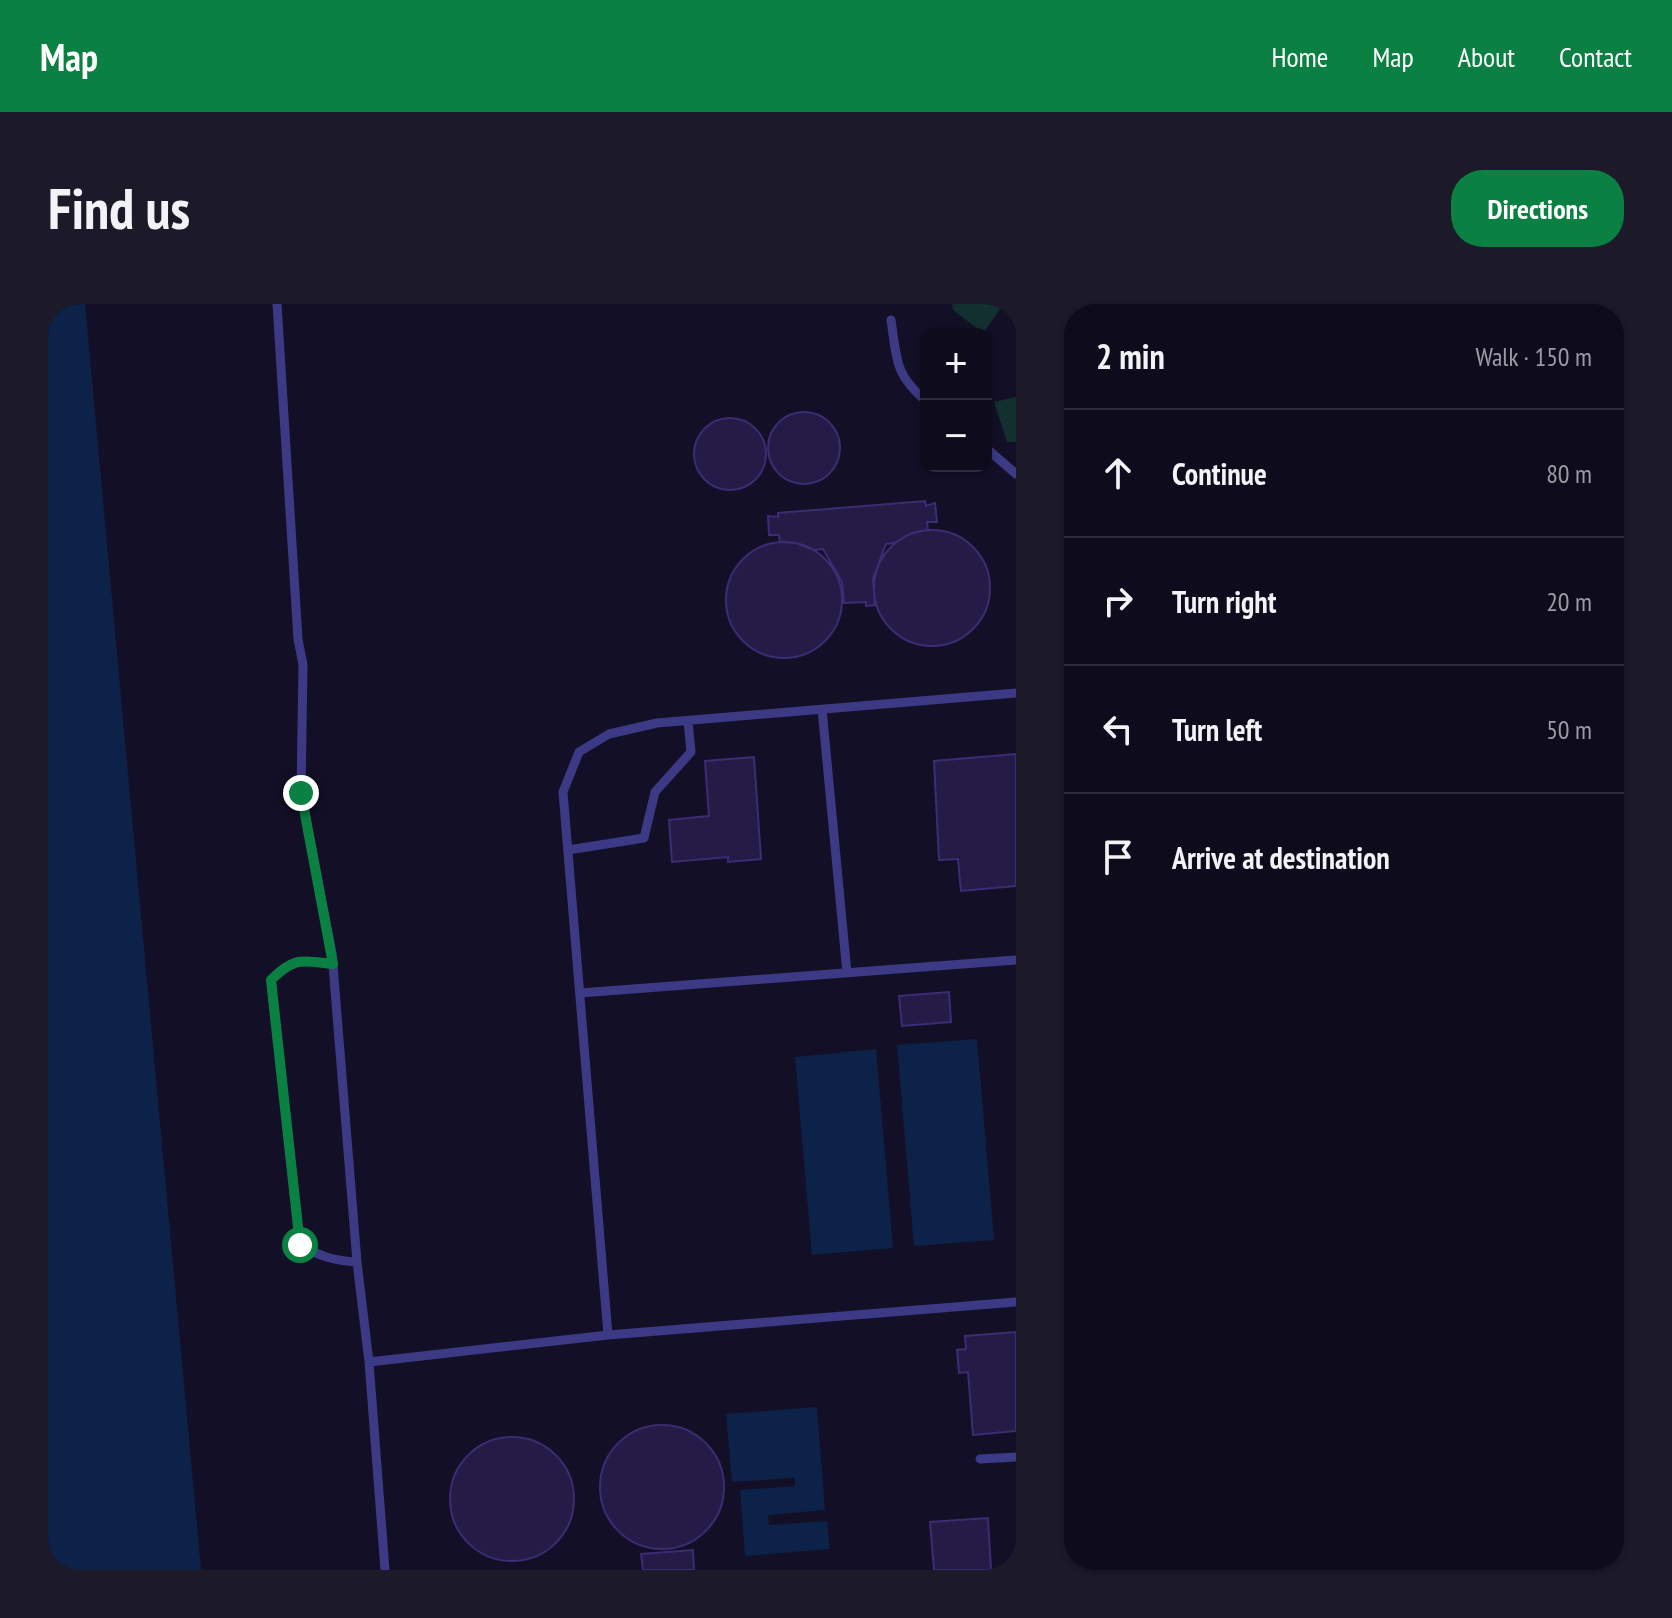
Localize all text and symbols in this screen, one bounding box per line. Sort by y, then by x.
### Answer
text: Map [40,32,98,81]
text: Home [1272,38,1328,75]
text: Map [1372,38,1414,75]
text: About [1458,38,1515,75]
text: Contact [1559,38,1632,75]
button: Directions [1451,170,1624,247]
text: Find us [48,172,190,244]
map controls [920,328,992,472]
button: + [920,328,992,400]
text: 2 min [1096,334,1165,378]
text: Walk · 150 m [1475,340,1592,373]
button: − [920,400,992,472]
icon: ahead [1096,451,1140,495]
text: Continue [1172,454,1267,493]
text: 80 m [1546,457,1592,490]
icon: right [1096,579,1140,623]
text: Turn right [1172,582,1276,621]
text: 20 m [1546,585,1592,618]
icon: left [1096,707,1140,751]
text: Turn left [1172,710,1262,749]
text: 50 m [1546,713,1592,746]
route end [283,775,319,811]
icon: arrive [1096,835,1140,879]
text: Arrive at destination [1172,838,1390,877]
route start [282,1227,318,1263]

